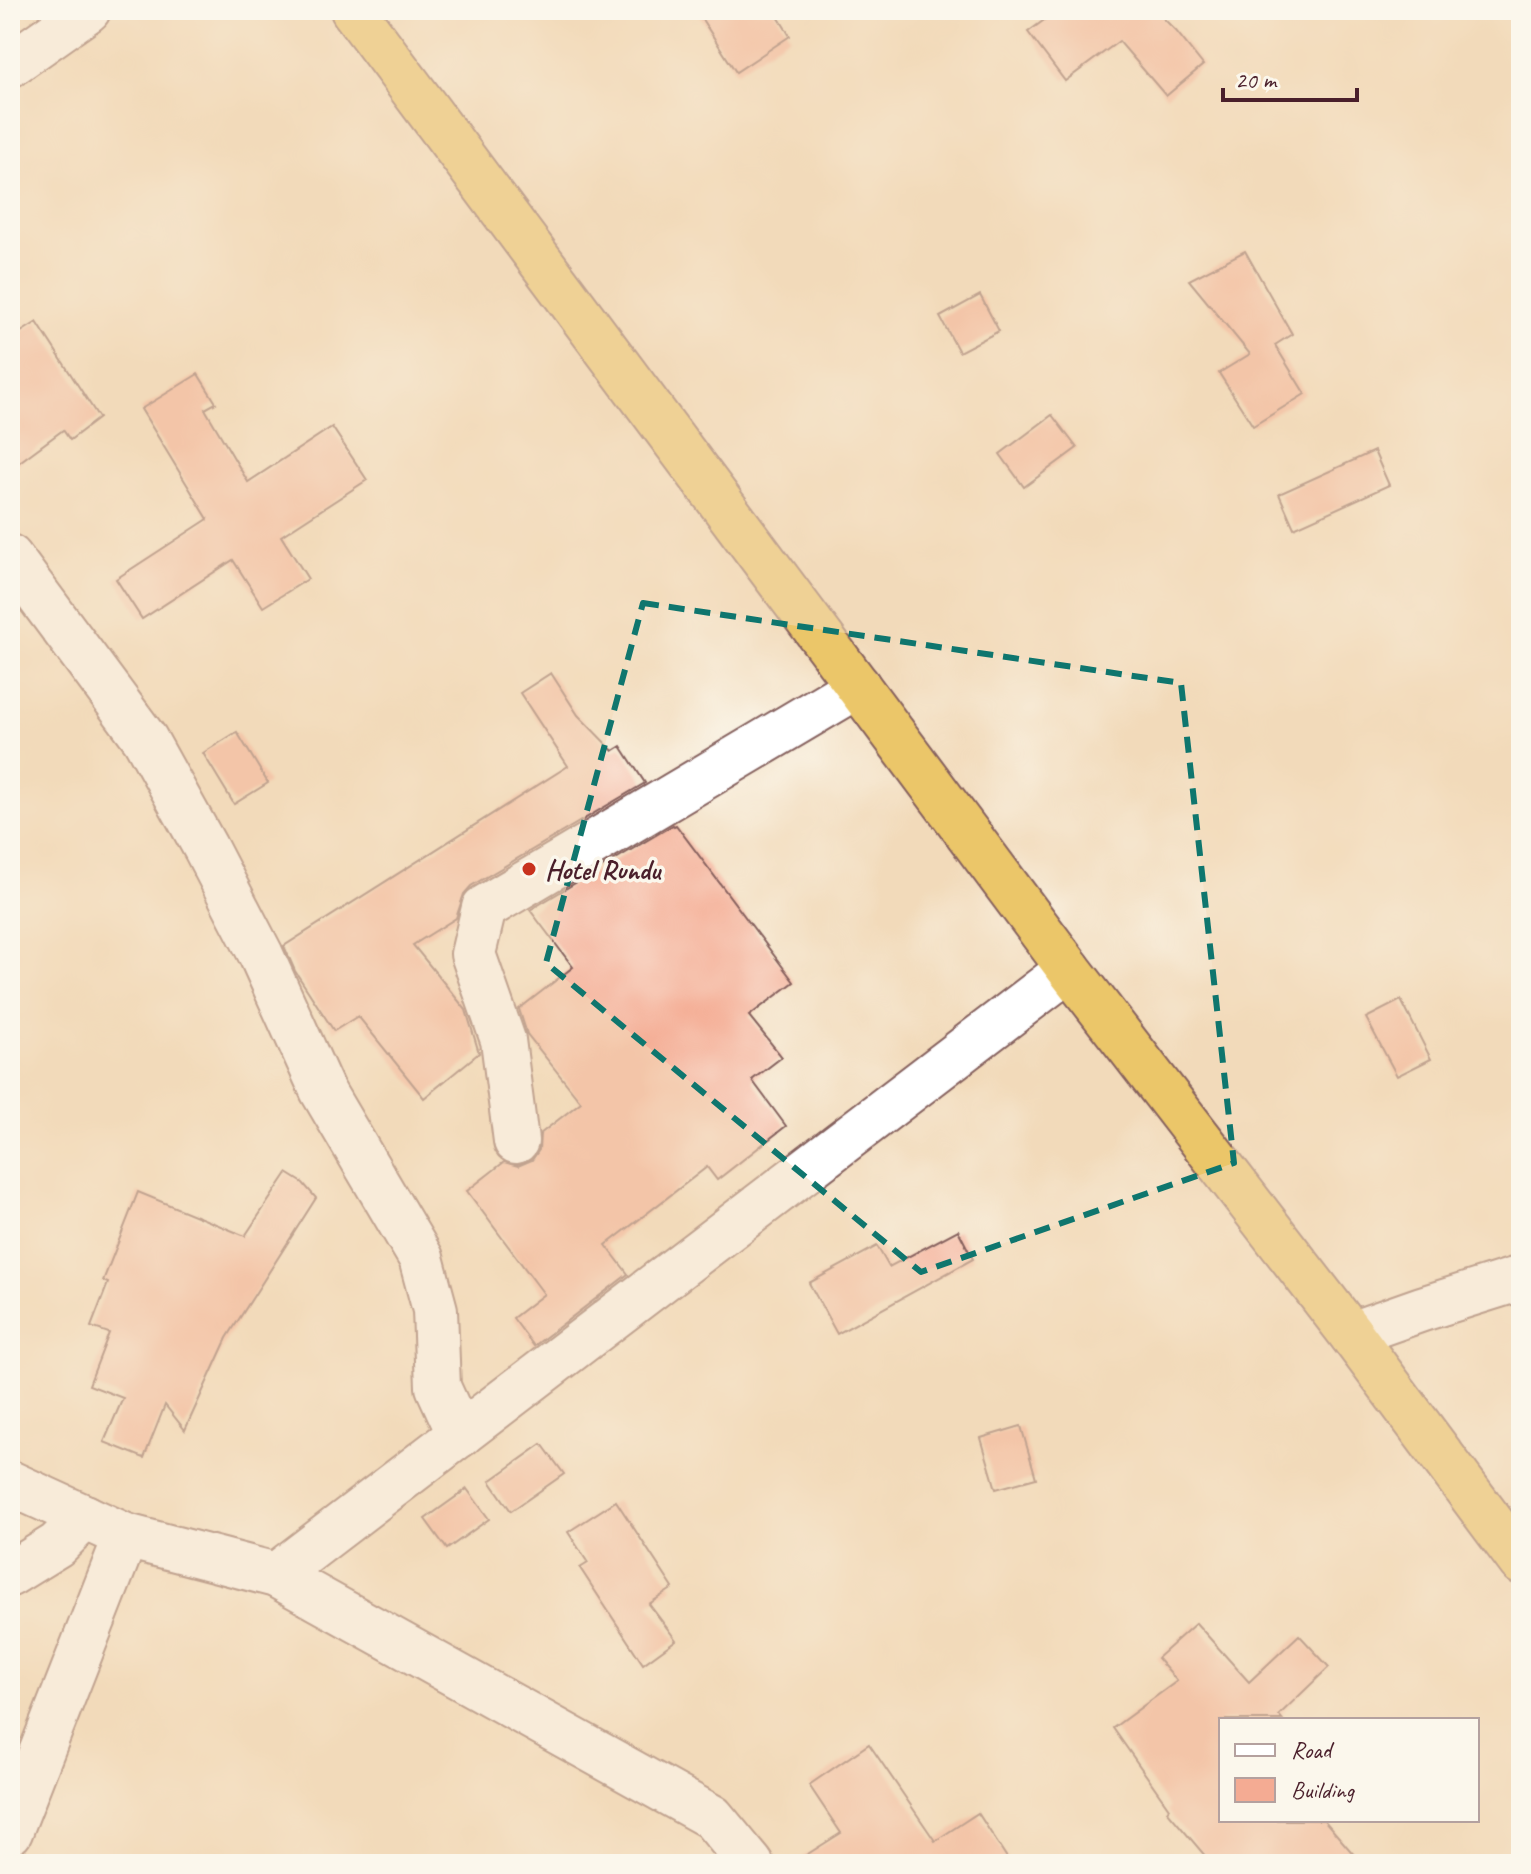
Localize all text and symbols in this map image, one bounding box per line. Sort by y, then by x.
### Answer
scale bar [1223,52,1357,102]
text: 20 m [1235,65,1278,95]
place label: Hotel Rundu [545,852,663,887]
marker: Hotel Rundu [520,860,538,878]
legend [1219,1718,1479,1822]
text: Road [1291,1735,1335,1765]
text: Building [1291,1775,1356,1805]

